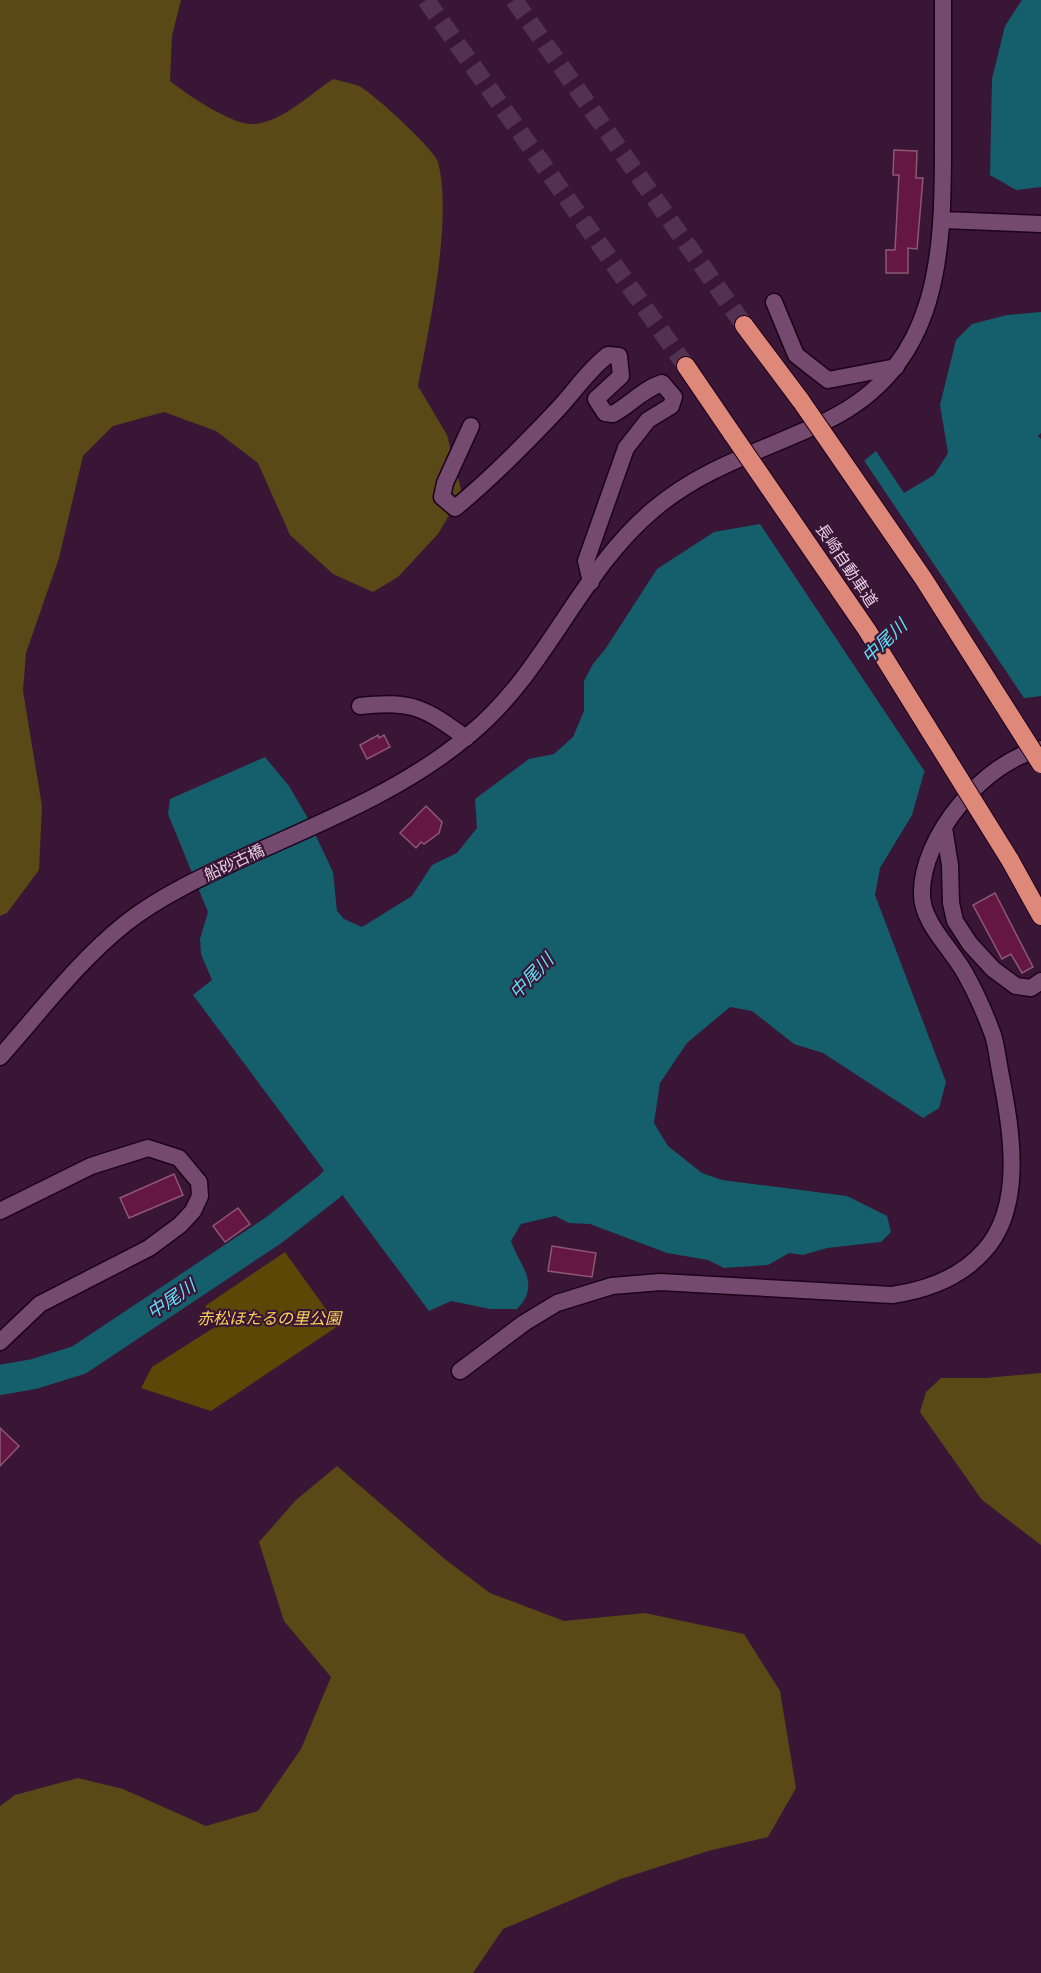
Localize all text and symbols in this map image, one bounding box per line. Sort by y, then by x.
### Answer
street label: 長崎自動車道 [812,520,882,610]
water label: 中尾川 [856,613,913,668]
street label: 船砂古橋 [201,839,267,885]
water label: 中尾川 [504,947,559,1003]
water label: 中尾川 [142,1273,201,1324]
park label: 赤松ほたるの里公園 [197,1308,343,1328]

